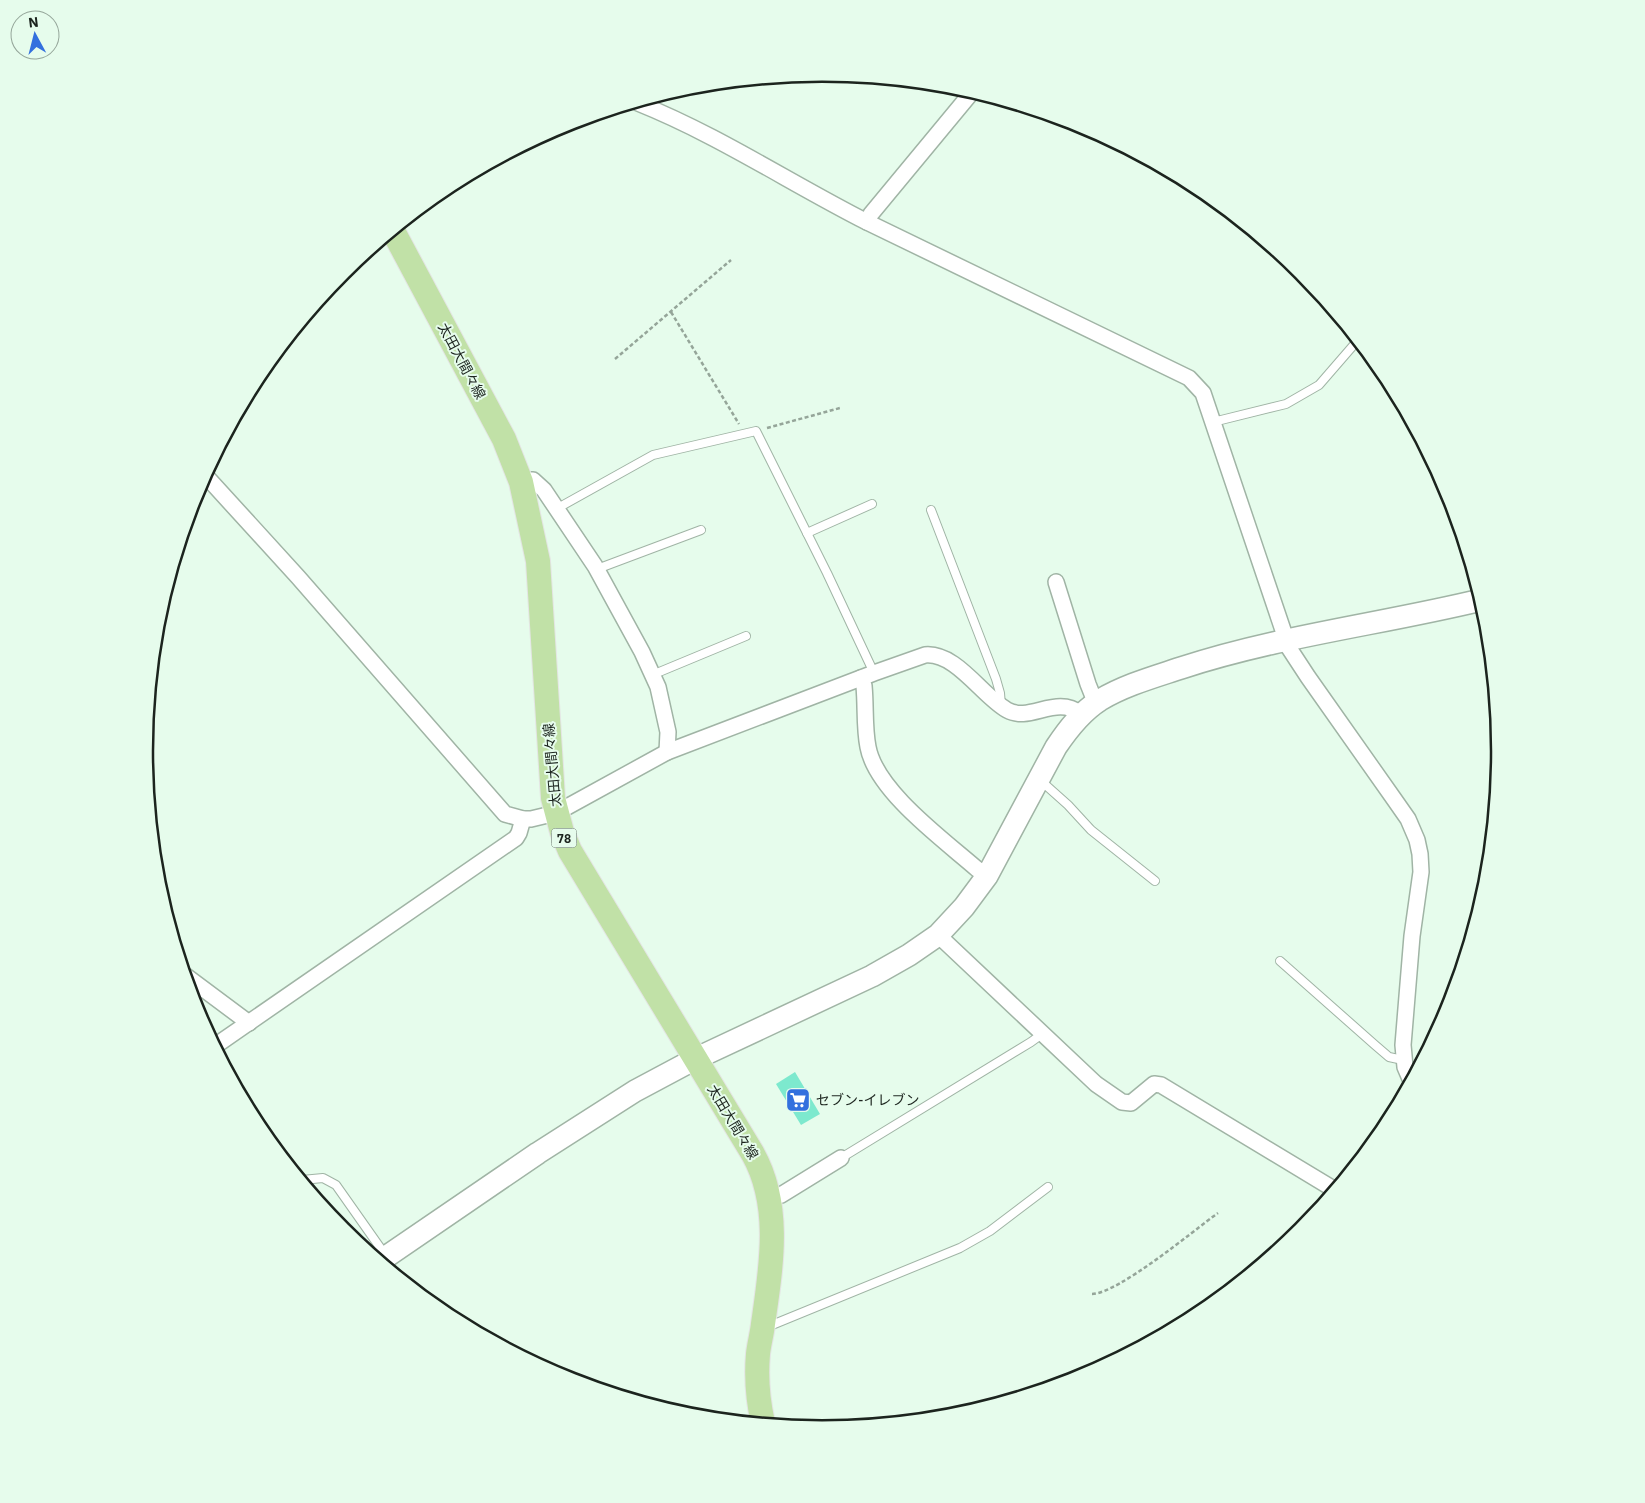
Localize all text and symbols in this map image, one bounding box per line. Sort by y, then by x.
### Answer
north arrow [10,10,60,60]
text: N [27,13,40,32]
street label: 太田大間々線 [434,320,490,402]
street label: 太田大間々線 [539,722,565,808]
road number: 78 [552,828,576,848]
street label: 太田大間々線 [704,1081,762,1163]
supermarket icon: セブン-イレブン [785,1087,811,1113]
place label: セブン-イレブン [816,1091,920,1109]

